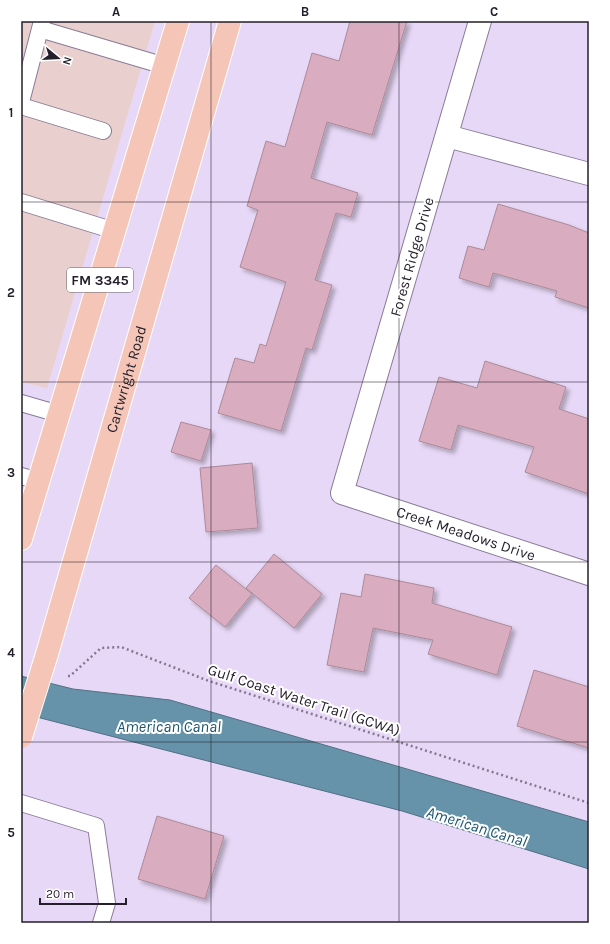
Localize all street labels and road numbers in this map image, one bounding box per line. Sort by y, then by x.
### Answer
street label: Forest Ridge Drive [386,195,438,319]
road number: FM 3345 [67,268,133,292]
street label: Cartwright Road [102,324,150,435]
street label: Creek Meadows Drive [394,502,538,565]
street label: Gulf Coast Water Trail (GCWA) [205,660,403,740]

